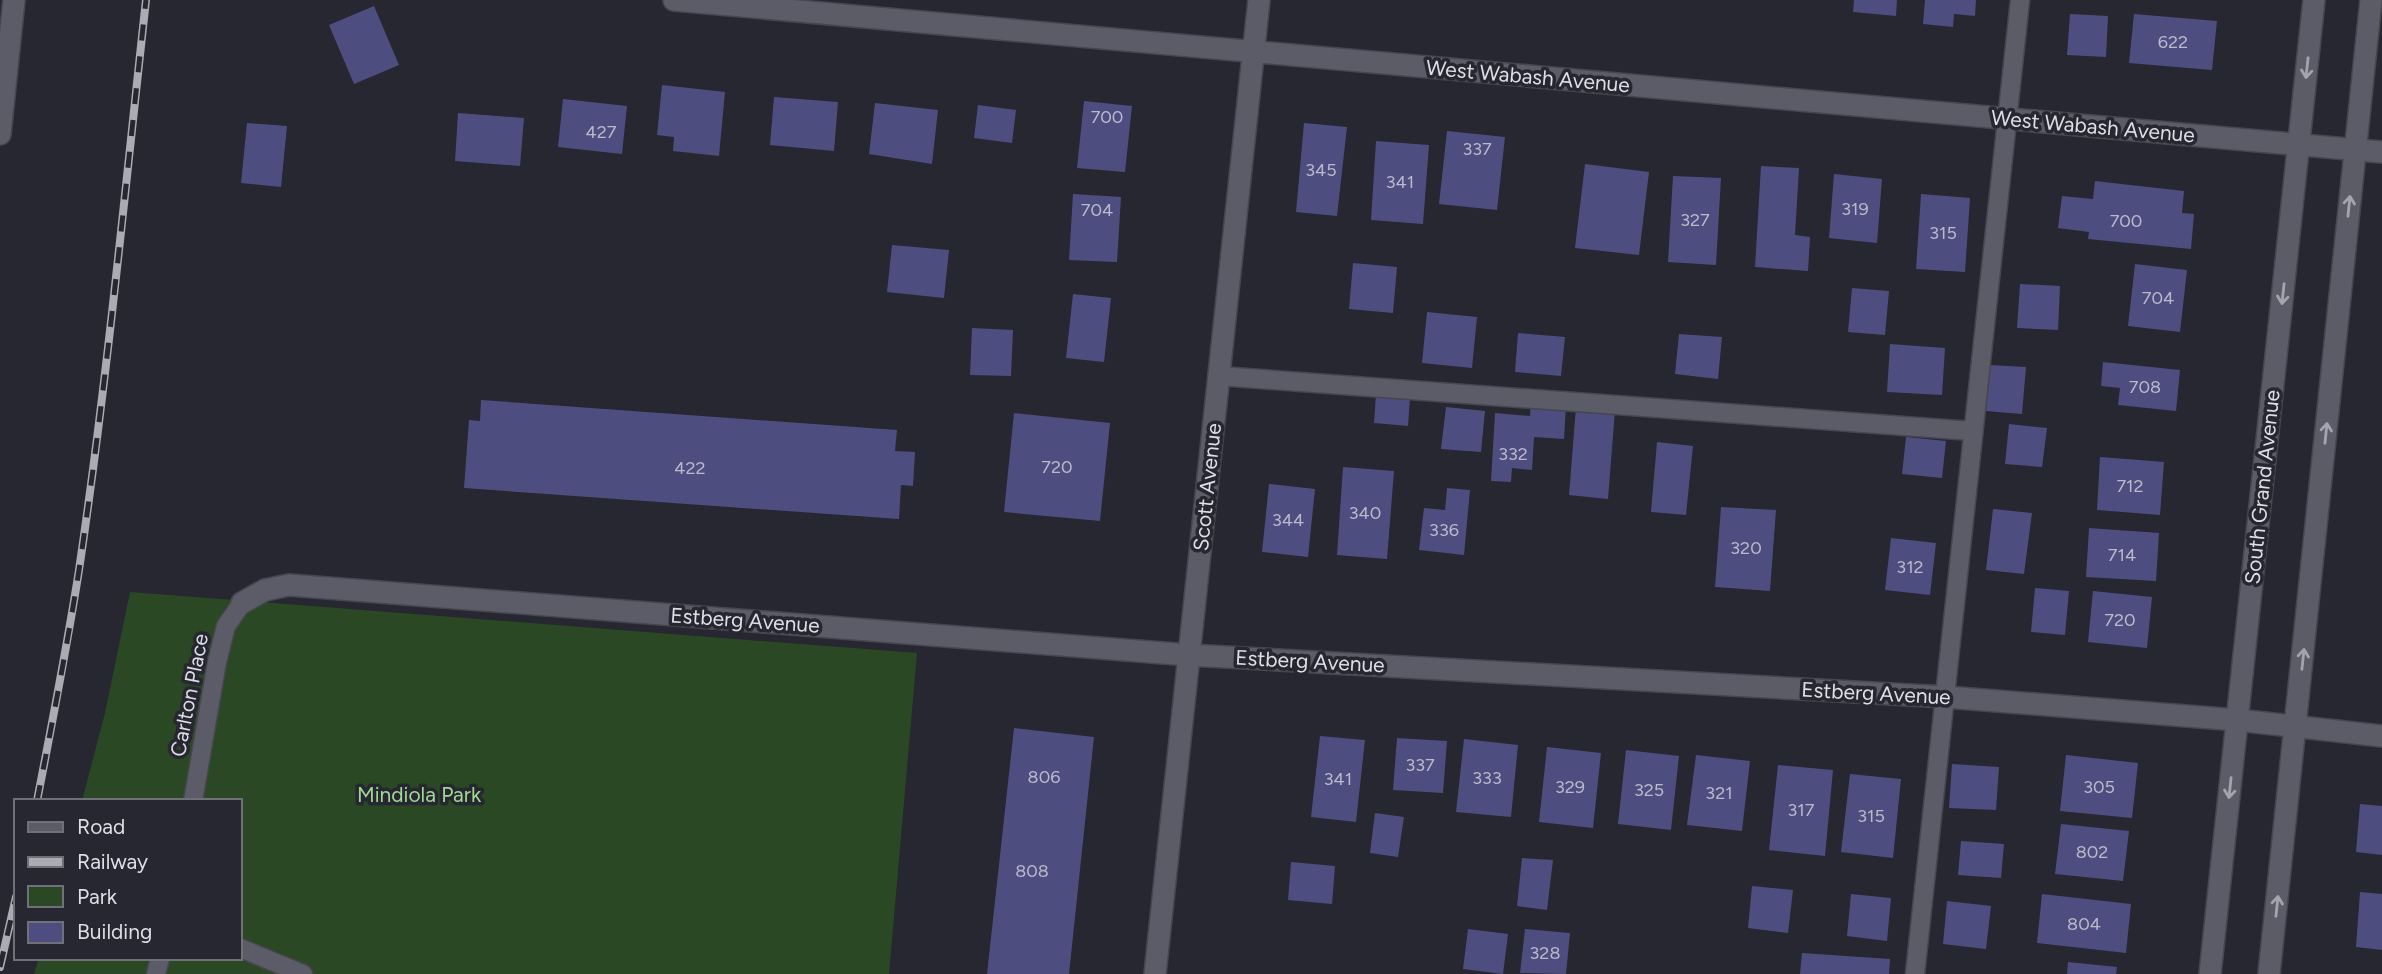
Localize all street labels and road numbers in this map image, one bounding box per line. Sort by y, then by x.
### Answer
street label: West Wabash Avenue [1425,55,1631,97]
street label: West Wabash Avenue [1990,105,2196,147]
street label: South Grand Avenue [2239,388,2285,586]
street label: Scott Avenue [1188,422,1226,552]
street label: Estberg Avenue [670,602,820,638]
street label: Carlton Place [165,631,213,759]
street label: Estberg Avenue [1235,645,1385,677]
street label: Estberg Avenue [1801,677,1951,709]

